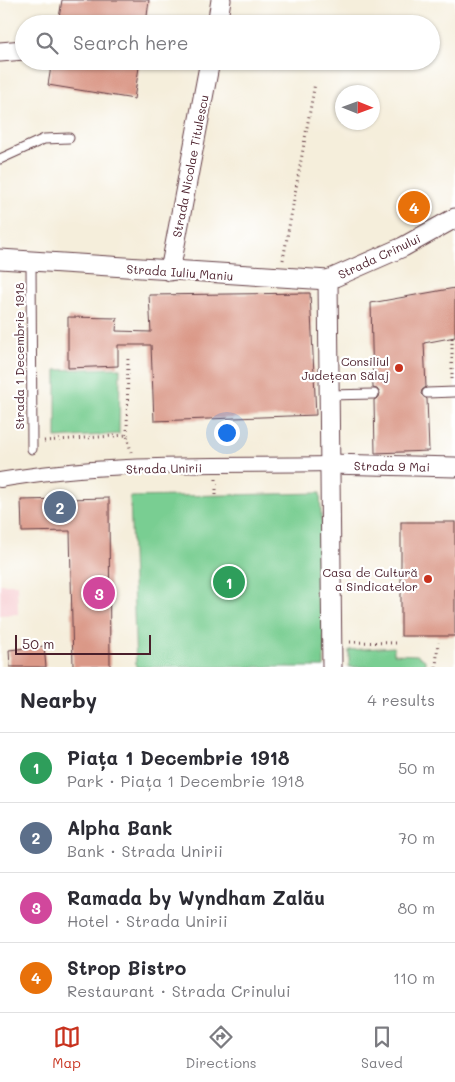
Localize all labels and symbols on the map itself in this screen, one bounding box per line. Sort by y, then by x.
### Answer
north arrow [335,85,380,130]
street label: Strada Nicolae Titulescu [168,93,212,239]
pin: 4 [398,188,430,226]
street label: Strada Crinului [335,230,423,282]
street label: Strada Iuliu Maniu [126,260,234,284]
street label: Strada 1 Decembrie 1918 [11,282,27,430]
place label: Consiliul Județean Sălaj [301,353,389,383]
marker: Consiliul Județean Sălaj [393,362,405,374]
your location [214,420,240,446]
street label: Strada 9 Mai [354,457,430,475]
street label: Strada Unirii [126,459,202,477]
pin: 2 [44,488,76,526]
pin: 1 [213,563,245,601]
place label: Casa de Cultură a Sindicatelor [322,564,418,594]
marker: Casa de Cultură a Sindicatelor [422,573,434,585]
pin: 3 [83,574,115,612]
scale bar [15,632,151,655]

